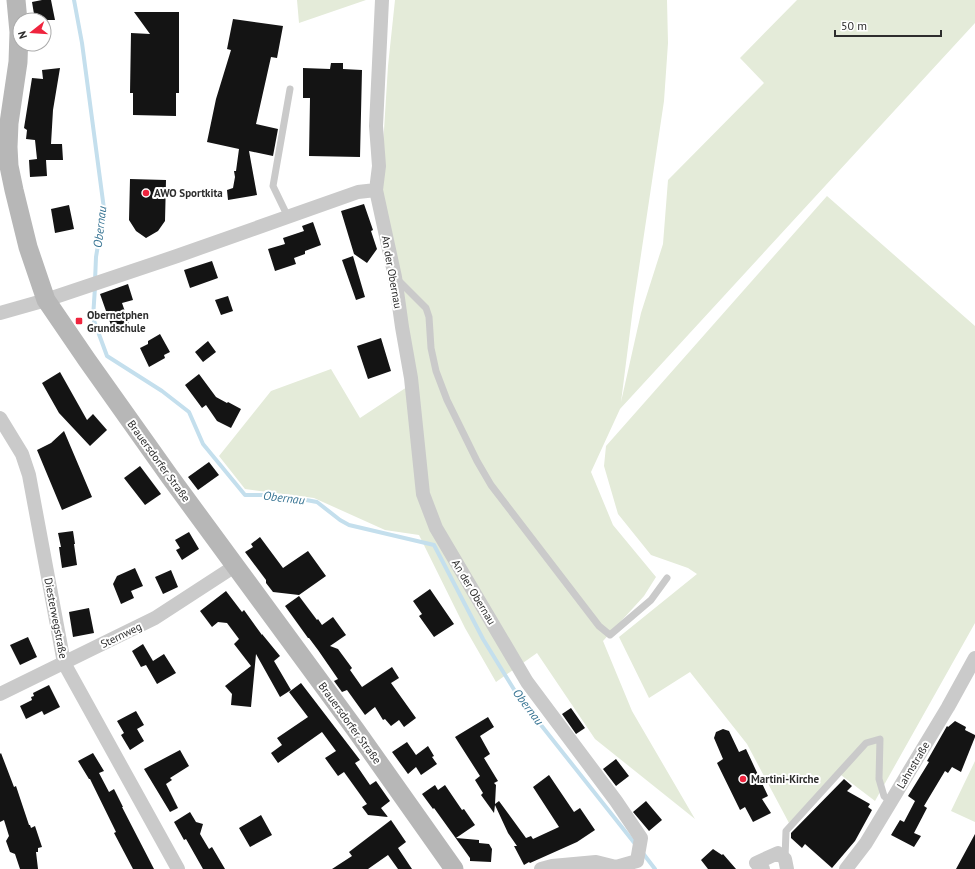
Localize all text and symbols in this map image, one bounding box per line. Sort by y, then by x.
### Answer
north arrow [12,12,52,52]
scale bar [835,12,941,38]
text: 50 m [841,18,867,33]
text: N [15,29,30,40]
place label: AWO Sportkita [154,186,223,200]
marker: AWO Sportkita [141,188,151,198]
water label: Obernau [90,205,109,249]
street label: An der Obernau [379,234,405,310]
place label: Obernetphen Grundschule [87,308,149,335]
marker: Obernetphen Grundschule [74,316,84,326]
street label: Brauersdorfer Straße [125,417,194,505]
water label: Obernau [262,488,306,507]
street label: An der Obernau [449,557,499,627]
street label: Diesterwegstraße [41,576,71,660]
street label: Sternweg [98,619,144,651]
street label: Brauersdorfer Straße [316,679,385,767]
water label: Obernau [510,685,547,728]
street label: Lahnstraße [893,738,933,791]
place label: Martini-Kirche [751,772,820,786]
marker: Martini-Kirche [738,774,748,784]

